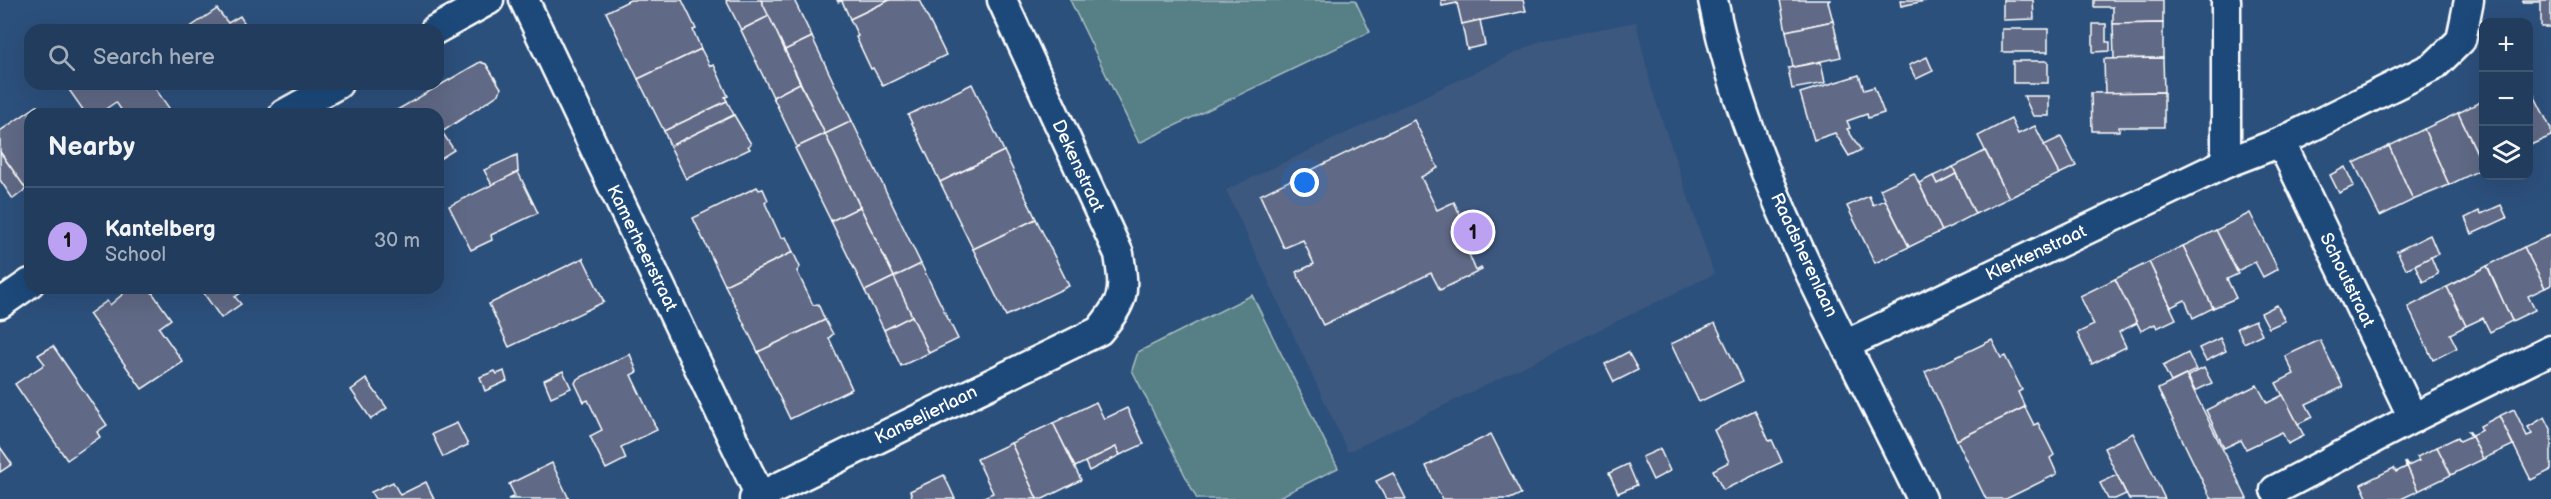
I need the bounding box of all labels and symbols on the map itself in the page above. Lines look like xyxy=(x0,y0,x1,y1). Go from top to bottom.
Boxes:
street label: Dekenstraat xyxy=(1047,117,1109,216)
your location xyxy=(1290,168,1319,197)
street label: Kamerheerstraat xyxy=(602,181,682,315)
street label: Raadsherenlaan xyxy=(1766,190,1842,320)
pin: 1 xyxy=(1454,210,1492,254)
street label: Klerkenstraat xyxy=(1982,220,2090,285)
street label: Schoutstraat xyxy=(2315,229,2379,331)
street label: Kanselierlaan xyxy=(871,381,981,449)

